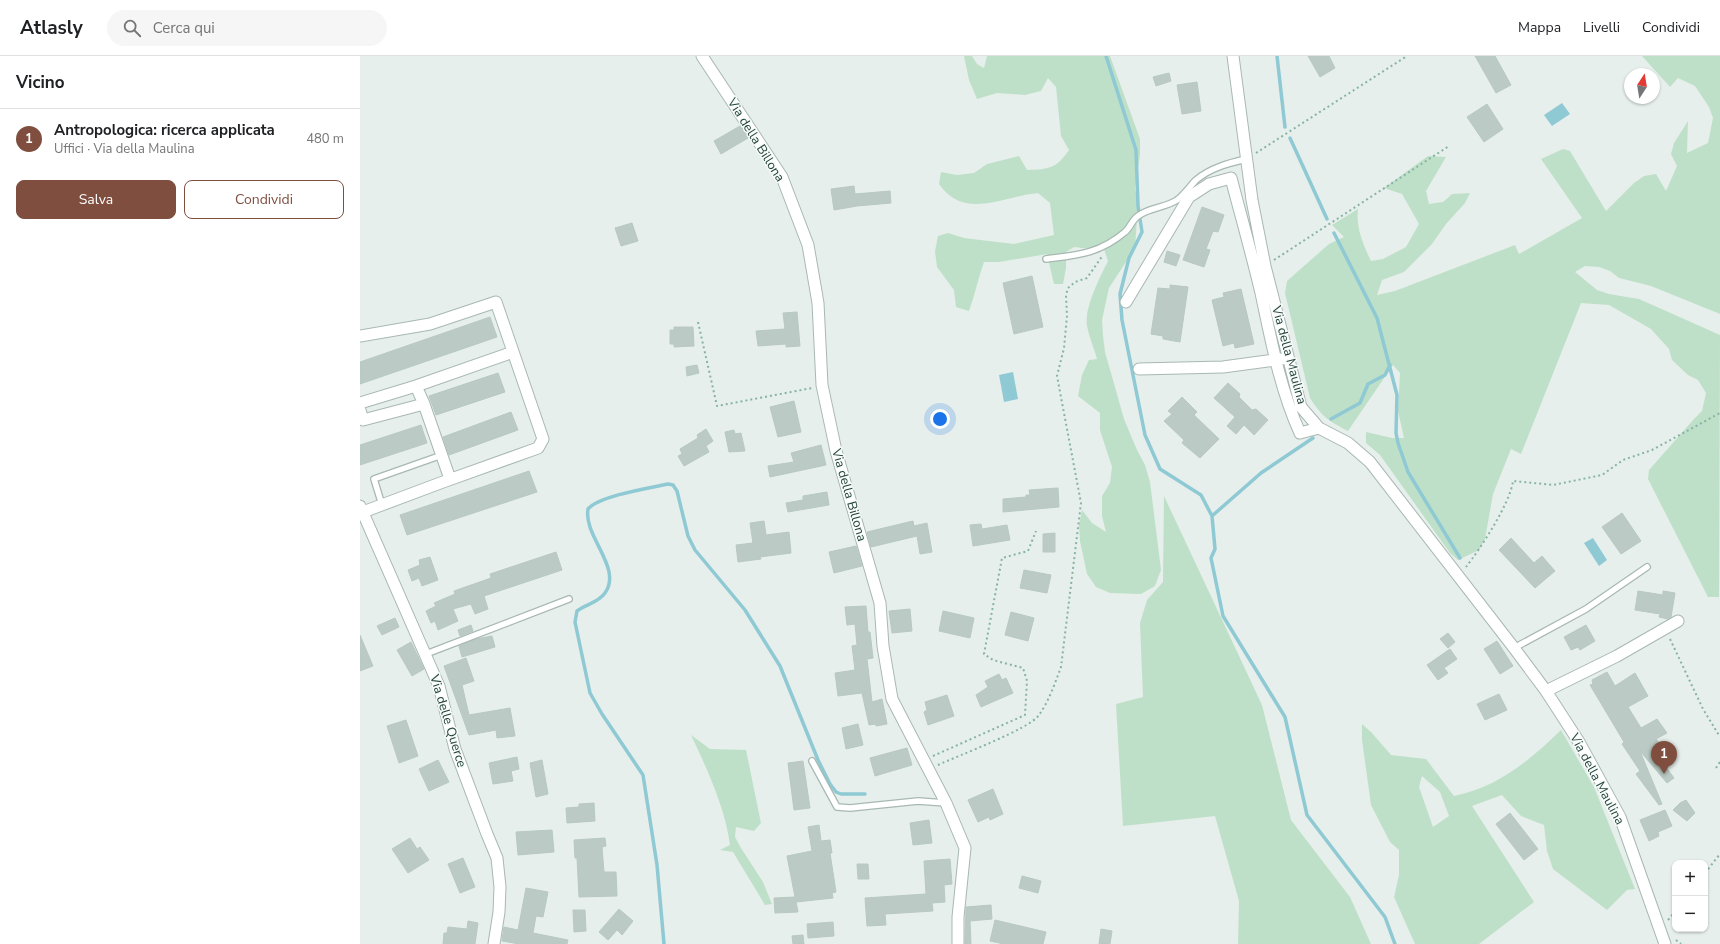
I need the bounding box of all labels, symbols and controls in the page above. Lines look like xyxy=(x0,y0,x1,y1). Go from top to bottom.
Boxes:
search box xyxy=(107,10,387,46)
text: Atlasly xyxy=(20,15,83,41)
icon: search xyxy=(121,17,143,39)
text: Cerca qui xyxy=(153,18,215,38)
text: Mappa xyxy=(1518,18,1561,37)
text: Livelli xyxy=(1583,18,1620,37)
text: Condividi xyxy=(1642,18,1700,37)
north arrow xyxy=(1624,68,1660,104)
text: Vicino xyxy=(16,71,65,94)
street label: Via della Billona xyxy=(723,94,789,185)
text: Antropologica: ricerca applicata xyxy=(54,120,275,140)
text: 1 xyxy=(25,130,33,148)
text: 480 m xyxy=(306,130,344,148)
text: Uffici · Via della Maulina xyxy=(54,140,195,158)
button: Salva xyxy=(16,180,176,219)
button: Condividi xyxy=(184,180,344,219)
street label: Via della Maulina xyxy=(1267,303,1311,406)
your location xyxy=(930,409,950,429)
street label: Via della Billona xyxy=(827,446,871,543)
street label: Via delle Querce xyxy=(425,671,471,770)
street label: Via della Maulina xyxy=(1565,729,1629,828)
pin: 1 xyxy=(1651,741,1677,774)
map controls xyxy=(1672,860,1708,932)
button: + xyxy=(1672,860,1708,896)
button: − xyxy=(1672,896,1708,932)

